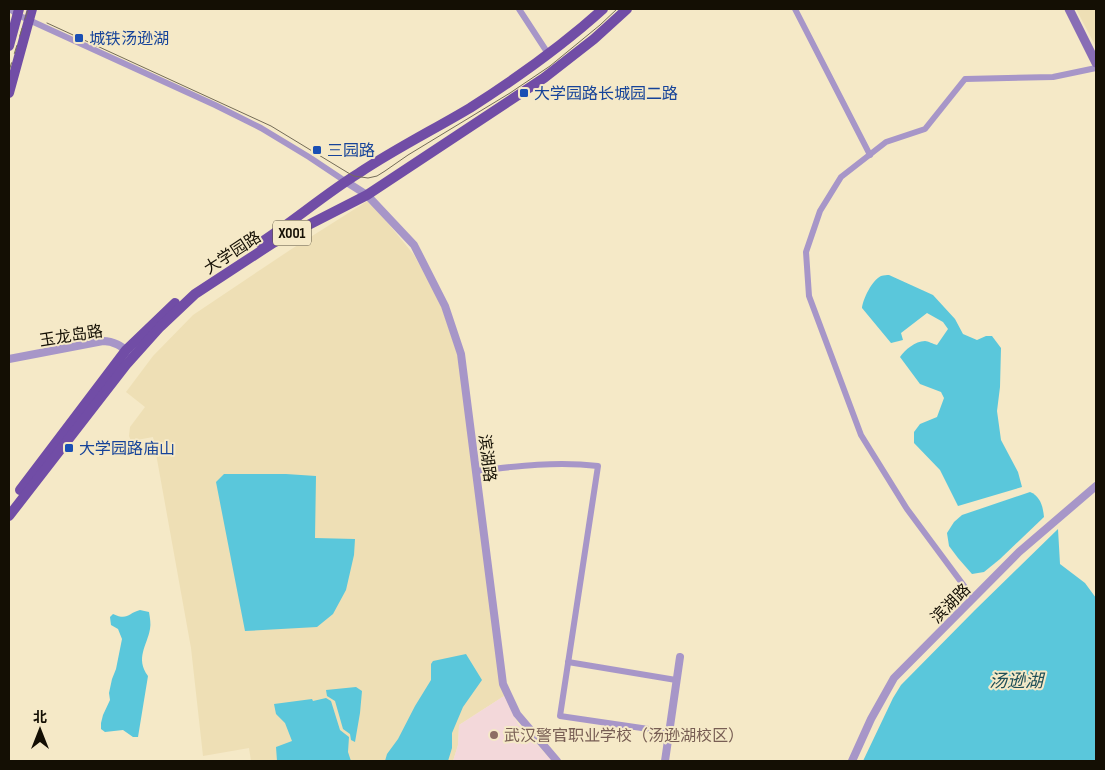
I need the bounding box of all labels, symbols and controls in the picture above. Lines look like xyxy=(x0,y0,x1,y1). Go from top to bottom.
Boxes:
place label: 城铁汤逊湖 xyxy=(89,30,169,49)
marker: 城铁汤逊湖 xyxy=(73,32,85,44)
place label: 大学园路长城园二路 xyxy=(534,85,678,104)
marker: 大学园路长城园二路 xyxy=(518,87,530,99)
place label: 三园路 xyxy=(327,142,375,161)
marker: 三园路 xyxy=(311,144,323,156)
road number: X001 xyxy=(273,220,311,246)
street label: 大学园路 xyxy=(201,228,265,279)
street label: 玉龙岛路 xyxy=(38,322,104,351)
street label: 滨湖路 xyxy=(474,433,499,483)
place label: 大学园路庙山 xyxy=(79,440,175,459)
marker: 大学园路庙山 xyxy=(63,442,75,454)
street label: 滨湖路 xyxy=(927,580,975,628)
water label: 汤逊湖 xyxy=(989,671,1046,692)
north arrow xyxy=(15,705,65,755)
text: 北 xyxy=(33,709,47,726)
place label: 武汉警官职业学校（汤逊湖校区） xyxy=(504,727,744,746)
marker: 武汉警官职业学校（汤逊湖校区） xyxy=(488,729,500,741)

